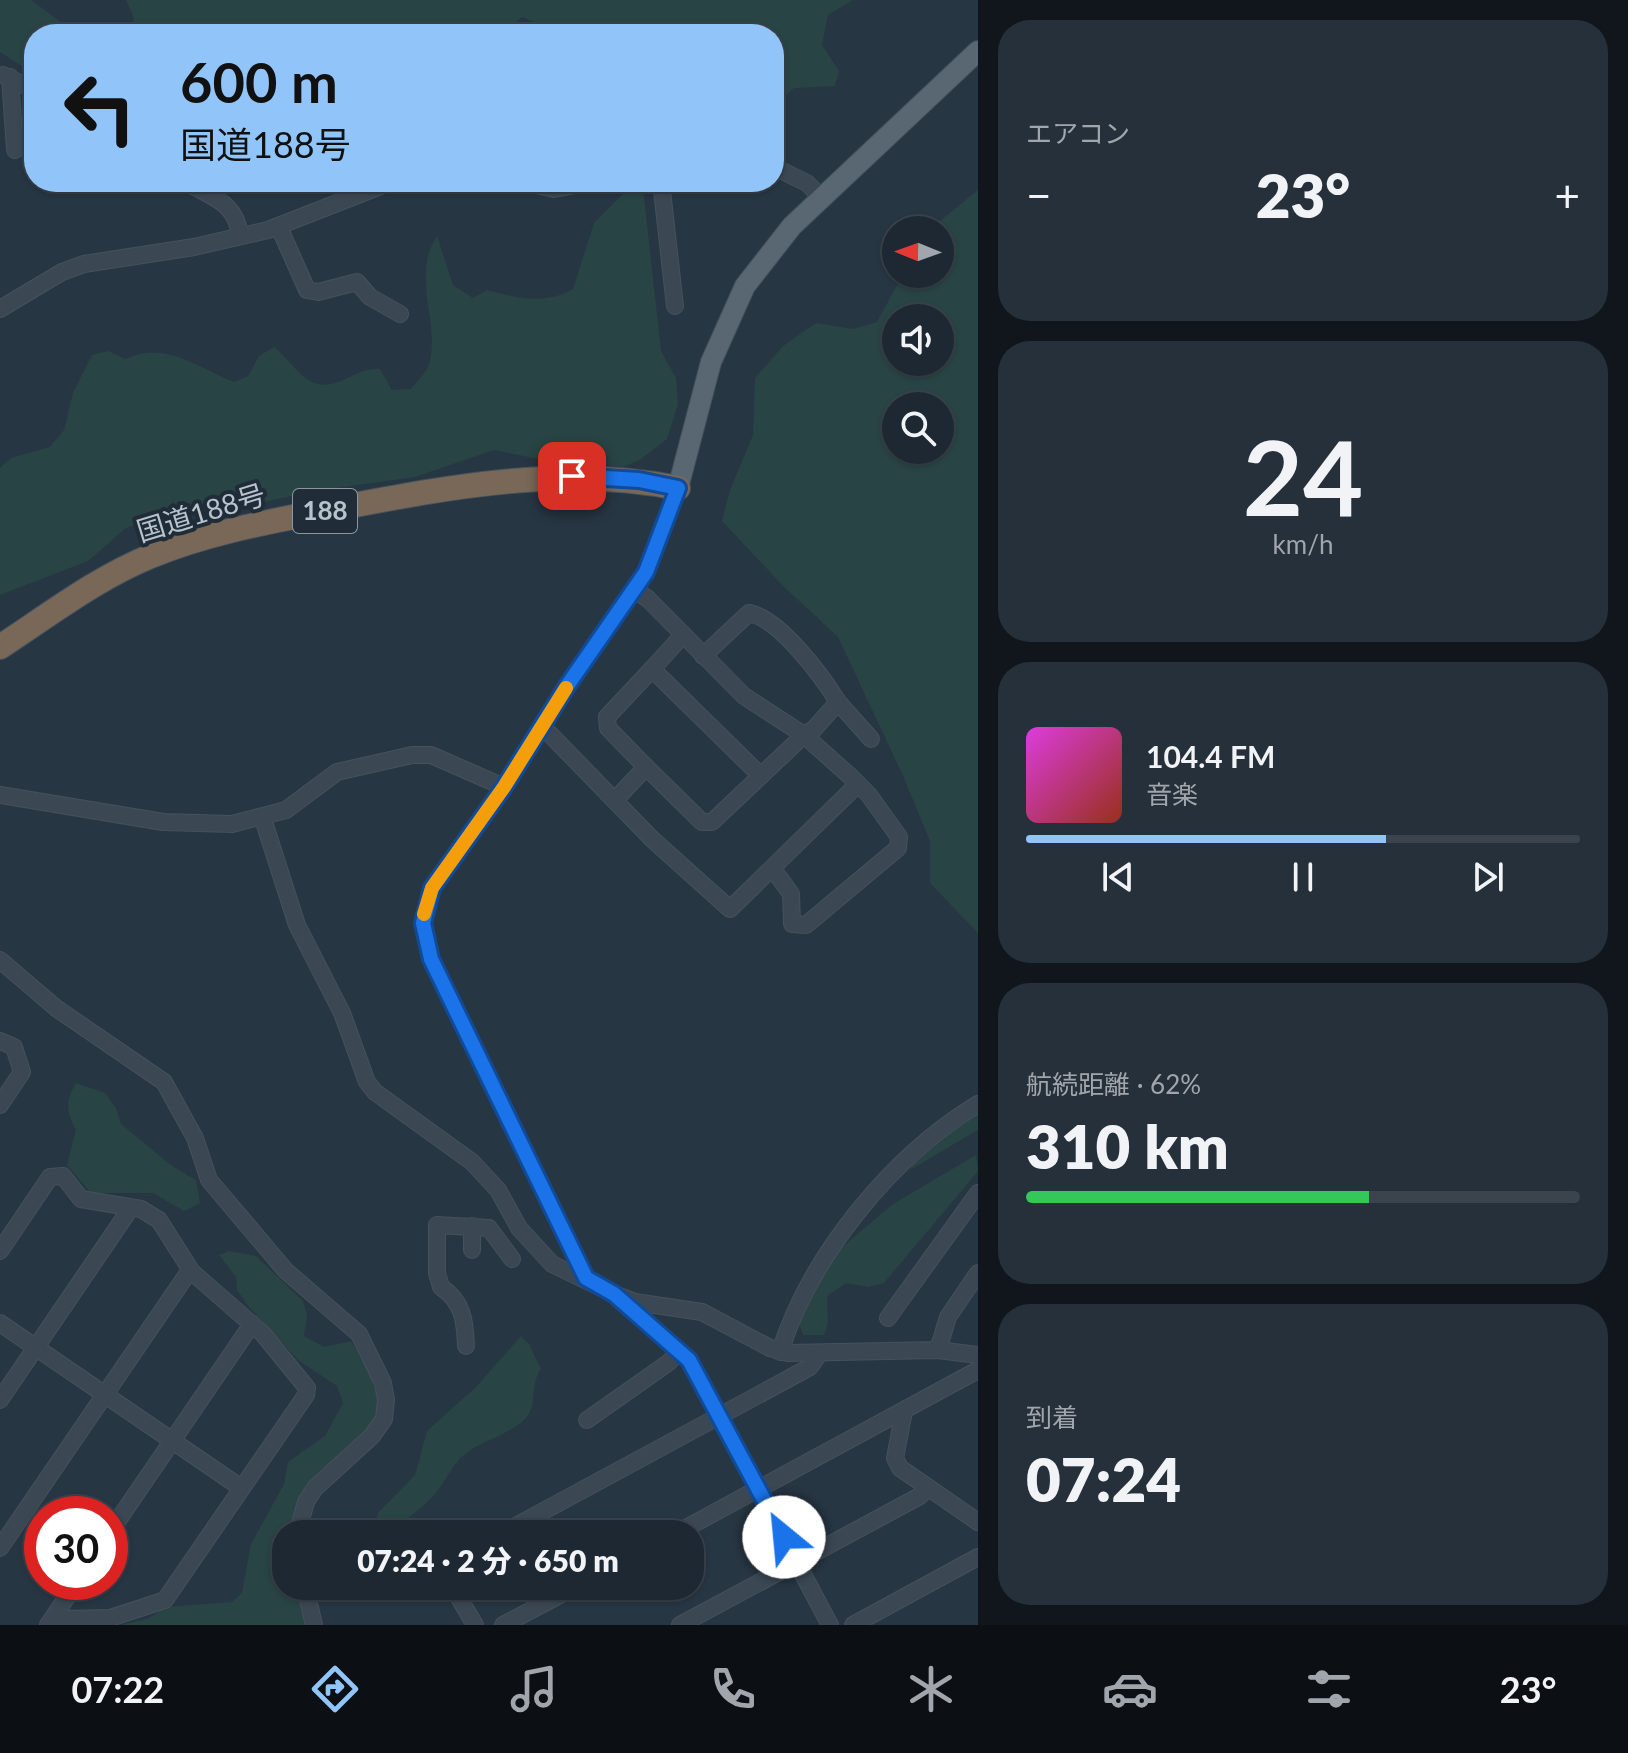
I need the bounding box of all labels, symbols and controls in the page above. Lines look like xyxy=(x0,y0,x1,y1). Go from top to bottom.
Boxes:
text: 600 m xyxy=(180,48,338,115)
icon: left xyxy=(48,56,152,160)
text: エアコン xyxy=(1026,117,1130,149)
text: 国道188号 xyxy=(180,122,351,166)
text: 23° xyxy=(1256,159,1350,231)
text: − xyxy=(1026,169,1052,221)
text: + xyxy=(1554,169,1580,221)
north arrow xyxy=(882,216,954,288)
map controls xyxy=(882,216,954,464)
button: sound xyxy=(882,304,954,376)
button: search xyxy=(882,392,954,464)
text: 24 xyxy=(1243,413,1363,538)
pin xyxy=(538,442,606,510)
icon: arrive xyxy=(550,454,594,498)
street label: 国道188号 xyxy=(132,476,269,548)
road number: 188 xyxy=(293,489,357,533)
text: km/h xyxy=(1273,528,1333,560)
text: 104.4 FM xyxy=(1146,738,1275,774)
text: 音楽 xyxy=(1146,778,1198,810)
icon: previous xyxy=(1096,855,1140,899)
icon: pause xyxy=(1281,855,1325,899)
icon: next xyxy=(1466,855,1510,899)
text: 航続距離 · 62% xyxy=(1026,1068,1201,1100)
text: 310 km xyxy=(1026,1110,1229,1182)
text: 到着 xyxy=(1026,1401,1078,1433)
text: 07:24 xyxy=(1026,1443,1181,1515)
position arrow xyxy=(742,1495,826,1579)
speed limit sign: 30 xyxy=(24,1496,128,1600)
text: 07:24 · 2 分 · 650 m xyxy=(357,1542,619,1578)
icon: directions xyxy=(307,1661,363,1717)
icon: music xyxy=(506,1661,562,1717)
icon: phone xyxy=(705,1661,761,1717)
icon: climate xyxy=(903,1661,959,1717)
icon: car xyxy=(1102,1661,1158,1717)
icon: filters xyxy=(1301,1661,1357,1717)
text: 07:22 xyxy=(71,1667,164,1711)
text: 23° xyxy=(1500,1667,1556,1711)

